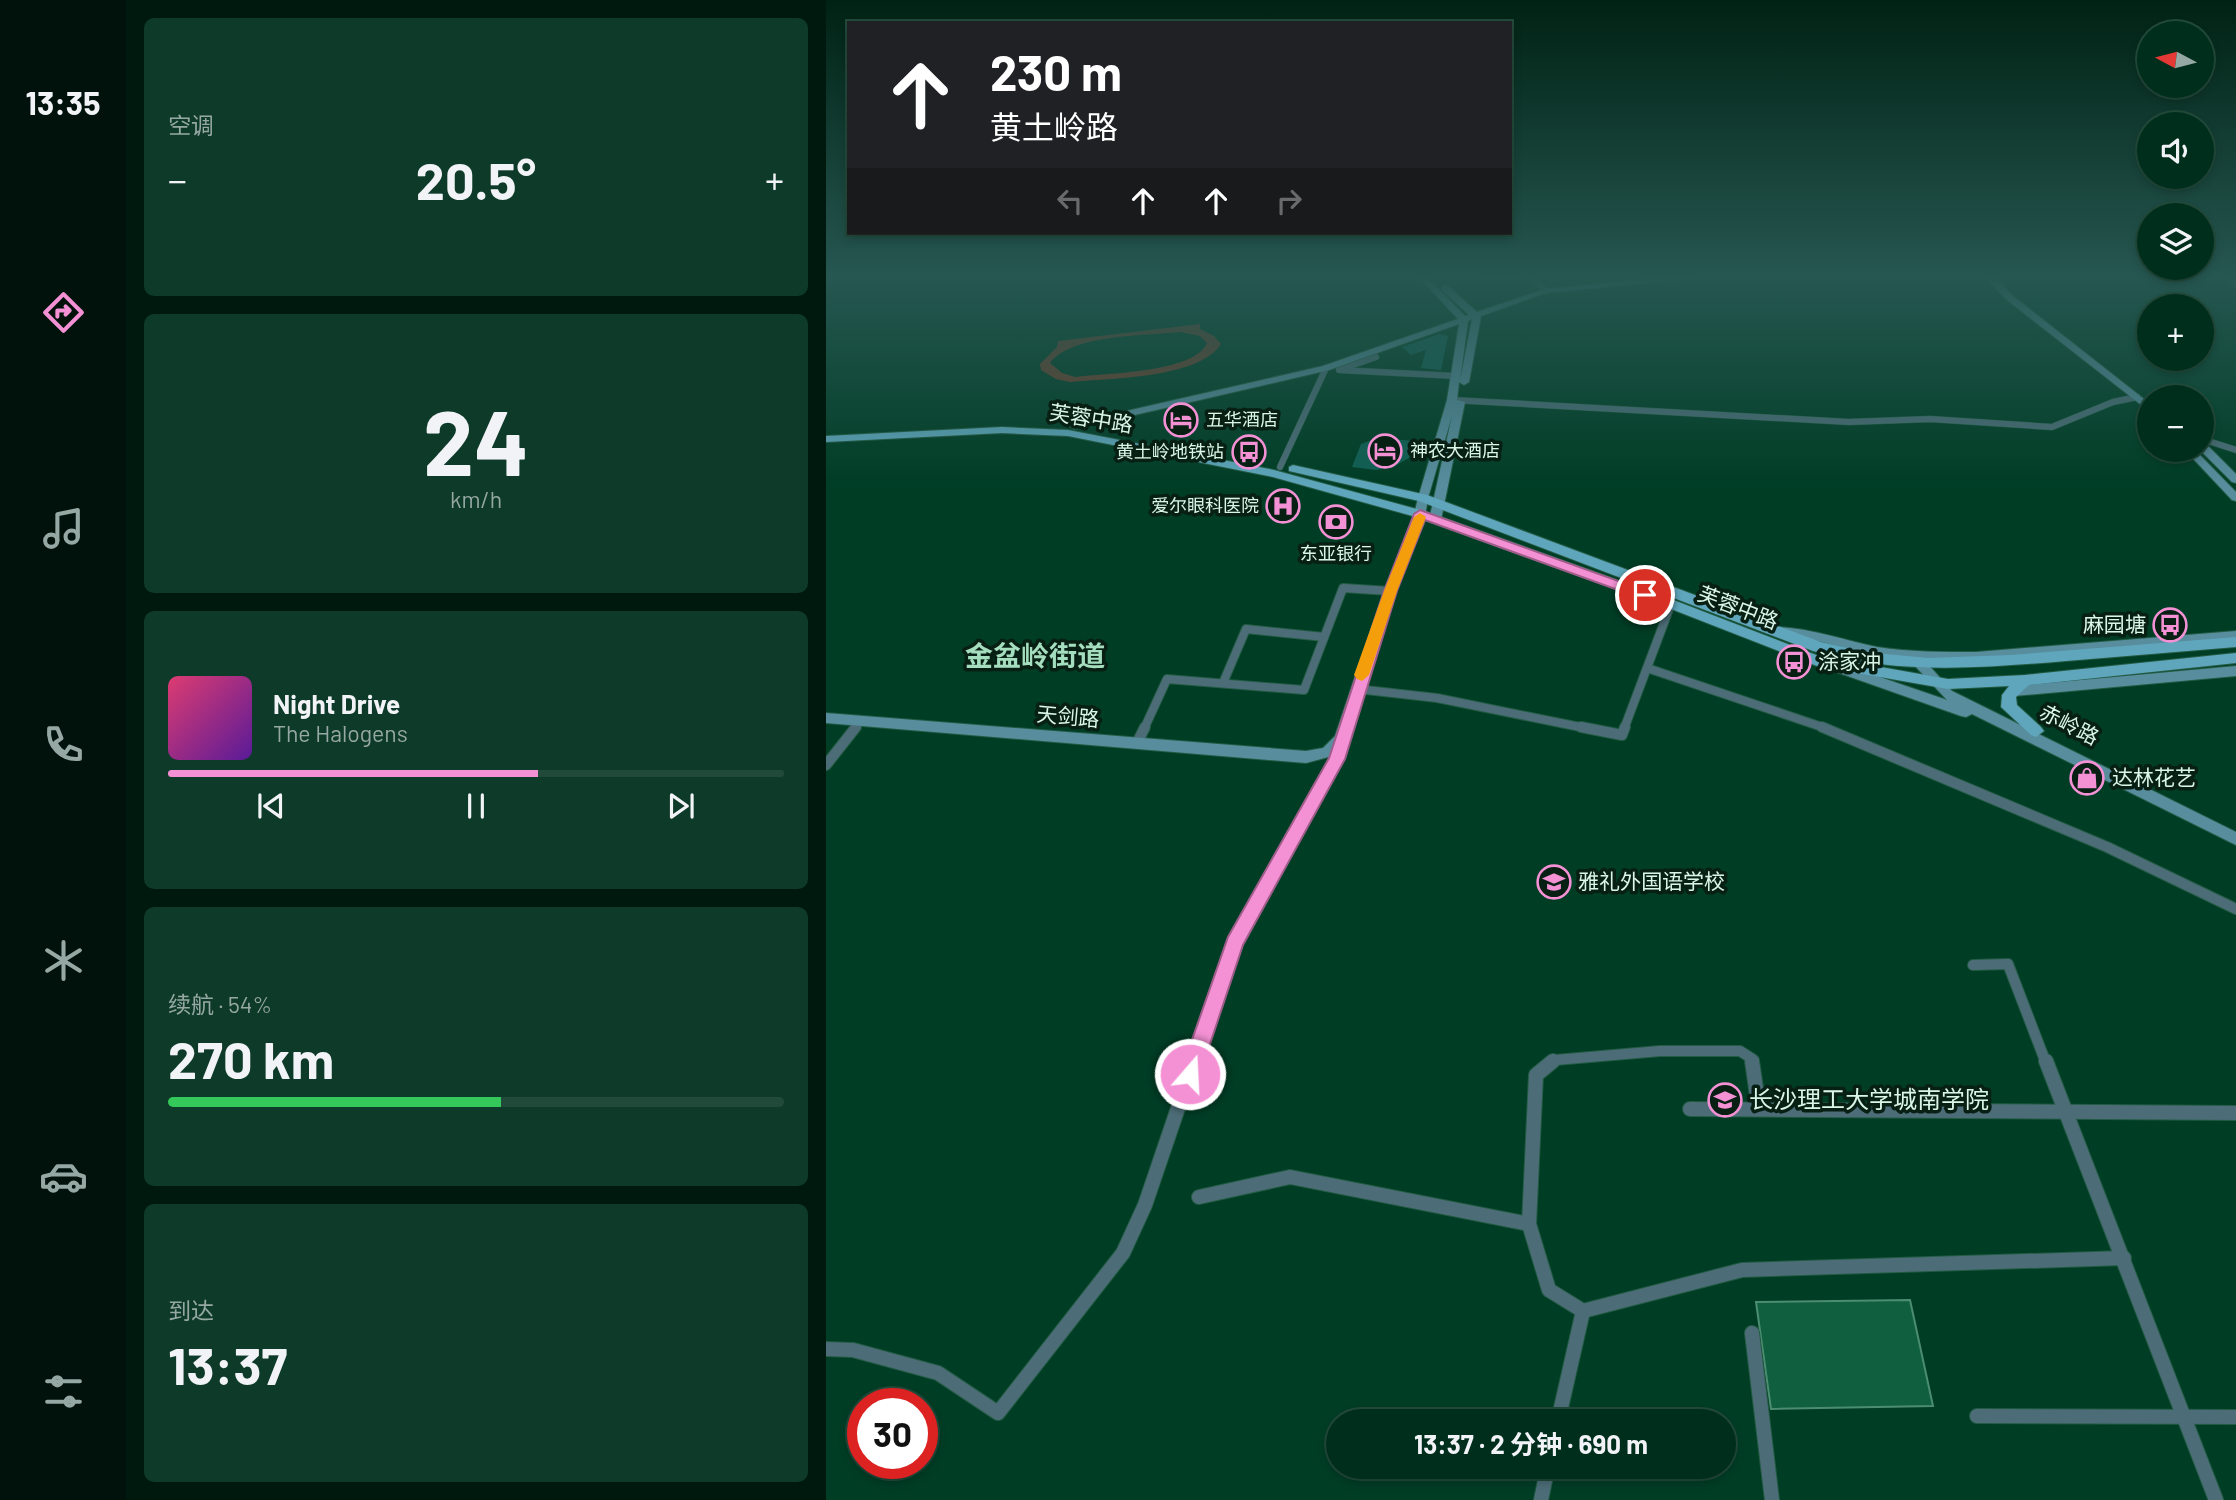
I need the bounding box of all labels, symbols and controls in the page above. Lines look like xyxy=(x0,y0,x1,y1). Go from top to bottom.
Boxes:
north arrow xyxy=(2137,21,2214,98)
map controls xyxy=(2137,21,2214,462)
text: 230 m xyxy=(990,42,1122,101)
icon: ahead xyxy=(875,49,966,140)
text: 13:35 xyxy=(26,83,100,121)
text: 黄土岭路 xyxy=(990,107,1118,145)
text: 空调 xyxy=(168,111,214,139)
button: sound xyxy=(2137,112,2214,189)
text: 20.5° xyxy=(416,148,536,210)
text: − xyxy=(168,156,187,202)
text: + xyxy=(765,156,784,202)
icon: left xyxy=(1051,182,1089,220)
icon: ahead xyxy=(1124,182,1162,220)
icon: ahead xyxy=(1197,182,1235,220)
icon: right xyxy=(1270,182,1308,220)
button: layers xyxy=(2137,203,2214,280)
icon: directions xyxy=(39,288,88,337)
button: + xyxy=(2137,294,2214,371)
text: 24 xyxy=(423,385,529,494)
button: − xyxy=(2137,385,2214,462)
street label: 芙蓉中路 xyxy=(1048,399,1135,436)
hotel icon: 五华酒店 xyxy=(1162,401,1200,439)
place label: 五华酒店 xyxy=(1206,408,1278,430)
hotel icon: 神农大酒店 xyxy=(1366,432,1404,470)
bus stop icon: 黄土岭地铁站 xyxy=(1230,433,1268,471)
place label: 神农大酒店 xyxy=(1410,439,1500,461)
place label: 黄土岭地铁站 xyxy=(1116,440,1224,462)
text: km/h xyxy=(450,485,502,513)
hospital icon: 爱尔眼科医院 xyxy=(1264,487,1302,525)
place label: 爱尔眼科医院 xyxy=(1151,494,1259,516)
bank icon: 东亚银行 xyxy=(1317,503,1355,541)
icon: music xyxy=(39,504,88,553)
place label: 东亚银行 xyxy=(1300,542,1372,564)
pin xyxy=(1615,565,1675,625)
icon: arrive xyxy=(1626,576,1664,614)
street label: 芙蓉中路 xyxy=(1695,580,1782,633)
bus stop icon: 麻园塘 xyxy=(2151,606,2189,644)
place label: 麻园塘 xyxy=(2083,611,2146,636)
district label: 金盆岭街道 xyxy=(965,638,1105,672)
bus stop icon: 涂家冲 xyxy=(1775,643,1813,681)
place label: 涂家冲 xyxy=(1818,648,1881,673)
text: Night Drive xyxy=(273,688,400,719)
street label: 赤岭路 xyxy=(2036,698,2103,749)
street label: 天剑路 xyxy=(1036,700,1101,731)
text: The Halogens xyxy=(273,719,408,747)
icon: phone xyxy=(39,720,88,769)
shop icon: 达林花艺 xyxy=(2068,759,2106,797)
place label: 达林花艺 xyxy=(2112,764,2196,789)
icon: previous xyxy=(252,787,290,825)
icon: pause xyxy=(457,787,495,825)
icon: next xyxy=(662,787,700,825)
school or university icon: 雅礼外国语学校 xyxy=(1535,863,1573,901)
place label: 雅礼外国语学校 xyxy=(1578,868,1725,893)
icon: climate xyxy=(39,936,88,985)
text: 续航 · 54% xyxy=(168,990,272,1018)
text: 270 km xyxy=(168,1027,334,1089)
position arrow xyxy=(1153,1037,1227,1111)
school or university icon: 长沙理工大学城南学院 xyxy=(1706,1081,1744,1119)
place label: 长沙理工大学城南学院 xyxy=(1749,1084,1989,1113)
icon: car xyxy=(39,1152,88,1201)
text: 到达 xyxy=(168,1296,214,1324)
text: 13:37 xyxy=(168,1333,287,1395)
icon: filters xyxy=(39,1367,88,1416)
speed limit sign: 30 xyxy=(847,1388,938,1479)
text: 13:37 · 2 分钟 · 690 m xyxy=(1414,1428,1648,1459)

